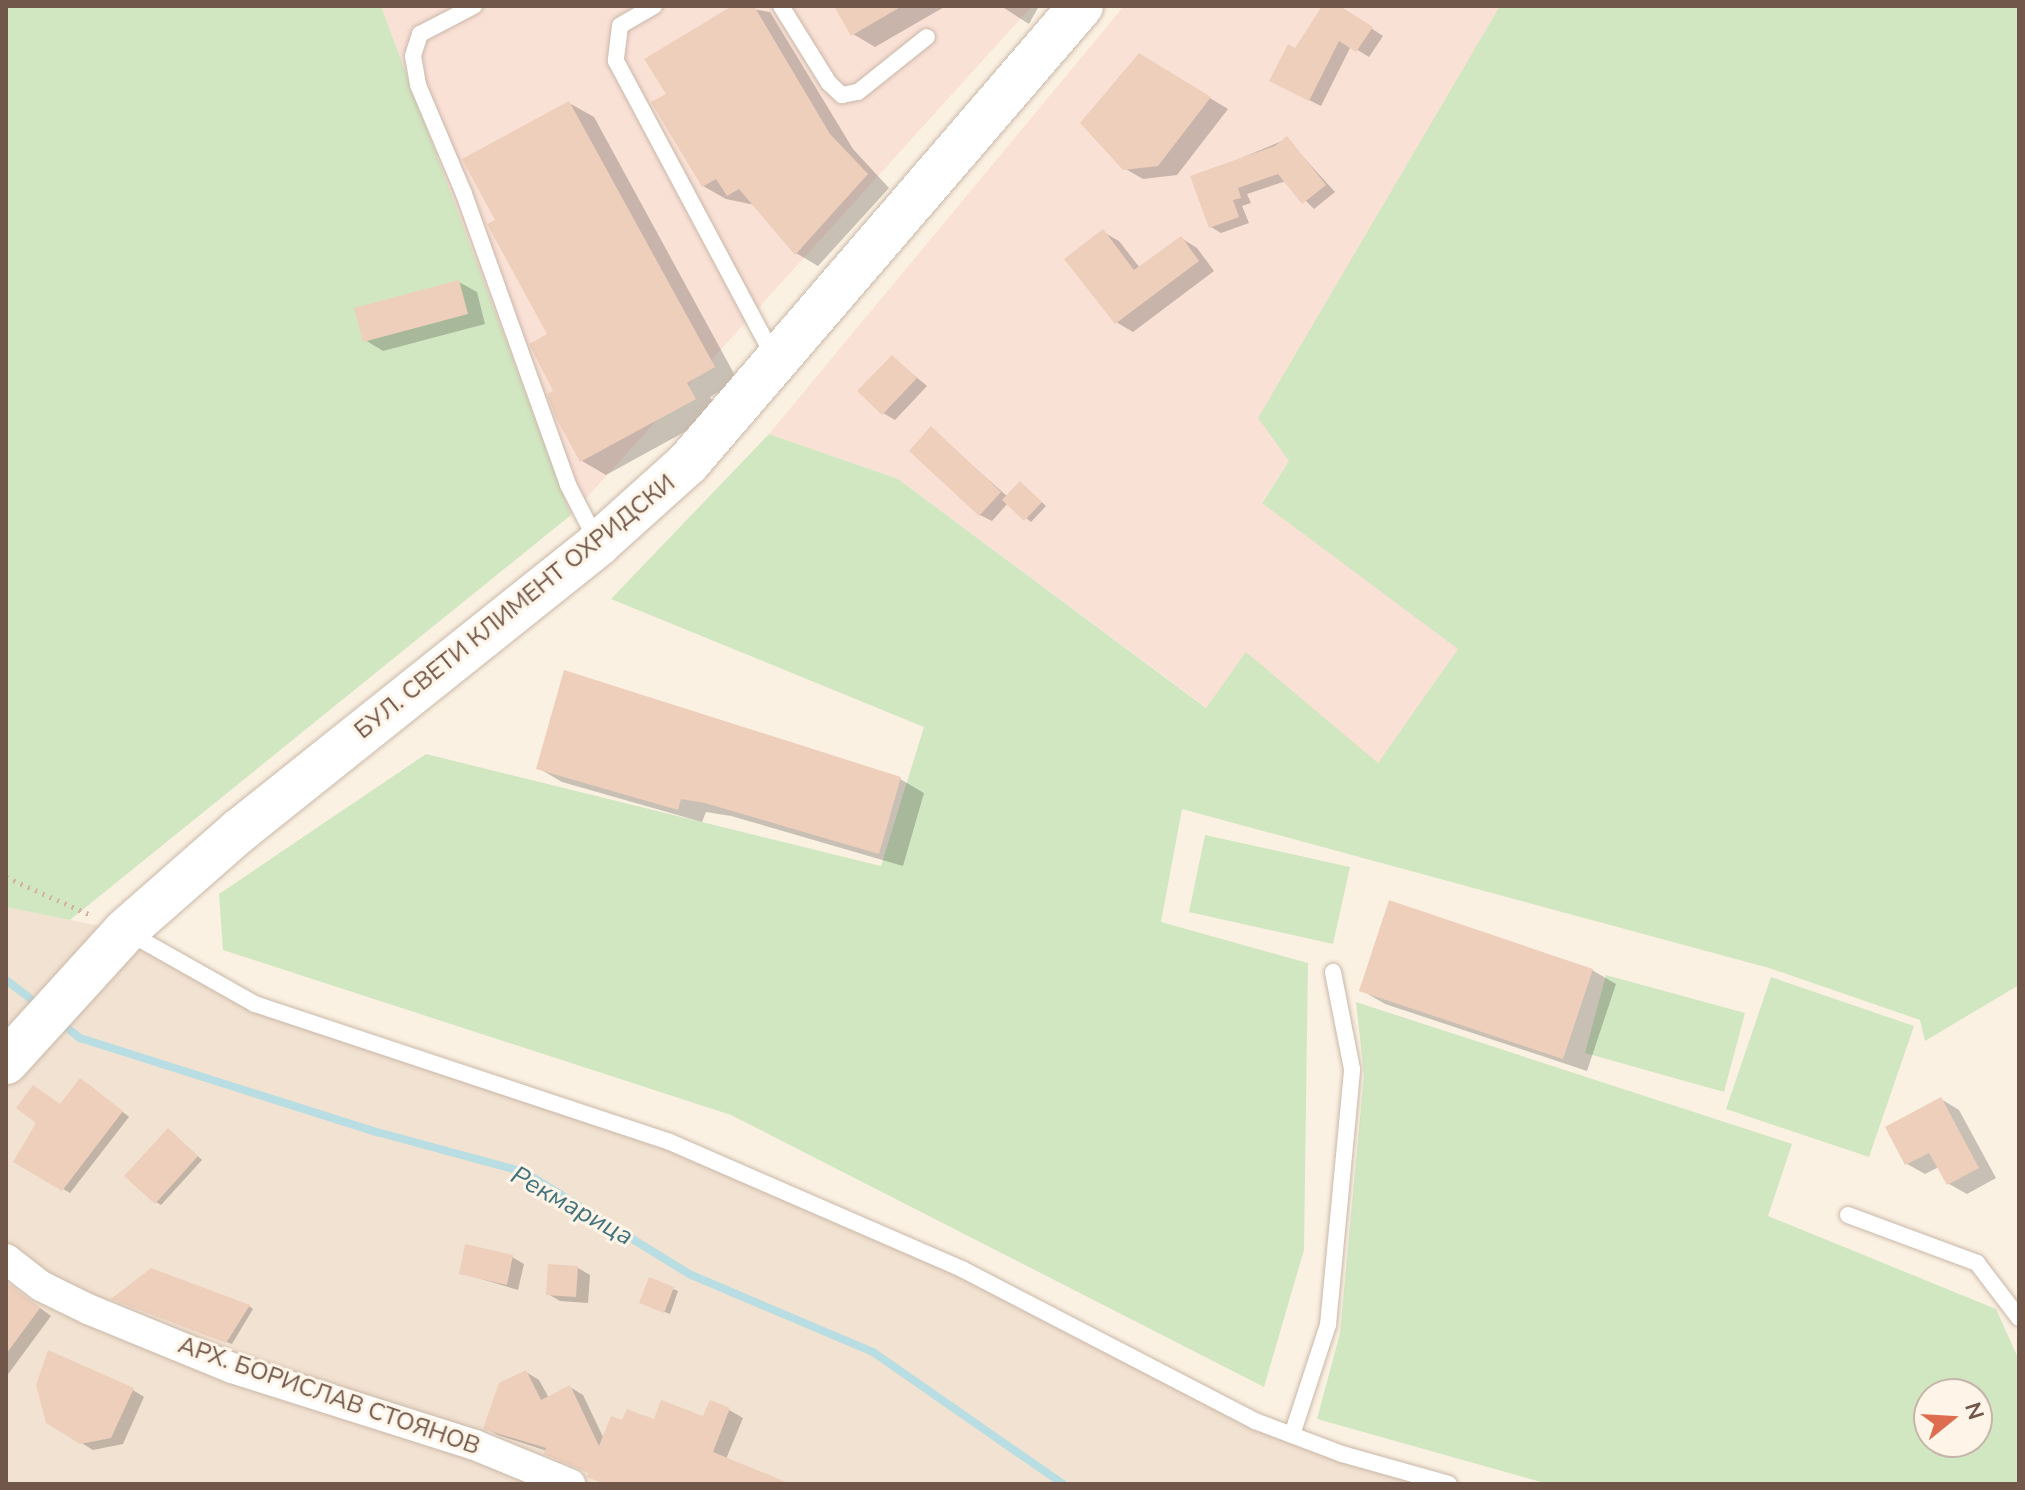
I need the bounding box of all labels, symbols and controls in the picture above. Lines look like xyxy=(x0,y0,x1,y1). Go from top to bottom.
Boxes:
street label: БУЛ. СВЕТИ КЛИМЕНТ ОХРИДСКИ xyxy=(349,469,681,745)
water label: Рекмарица xyxy=(505,1160,639,1252)
street label: АРХ. БОРИСЛАВ СТОЯНОВ xyxy=(174,1331,484,1461)
north arrow xyxy=(1913,1378,1993,1458)
text: N xyxy=(1957,1399,1991,1424)

